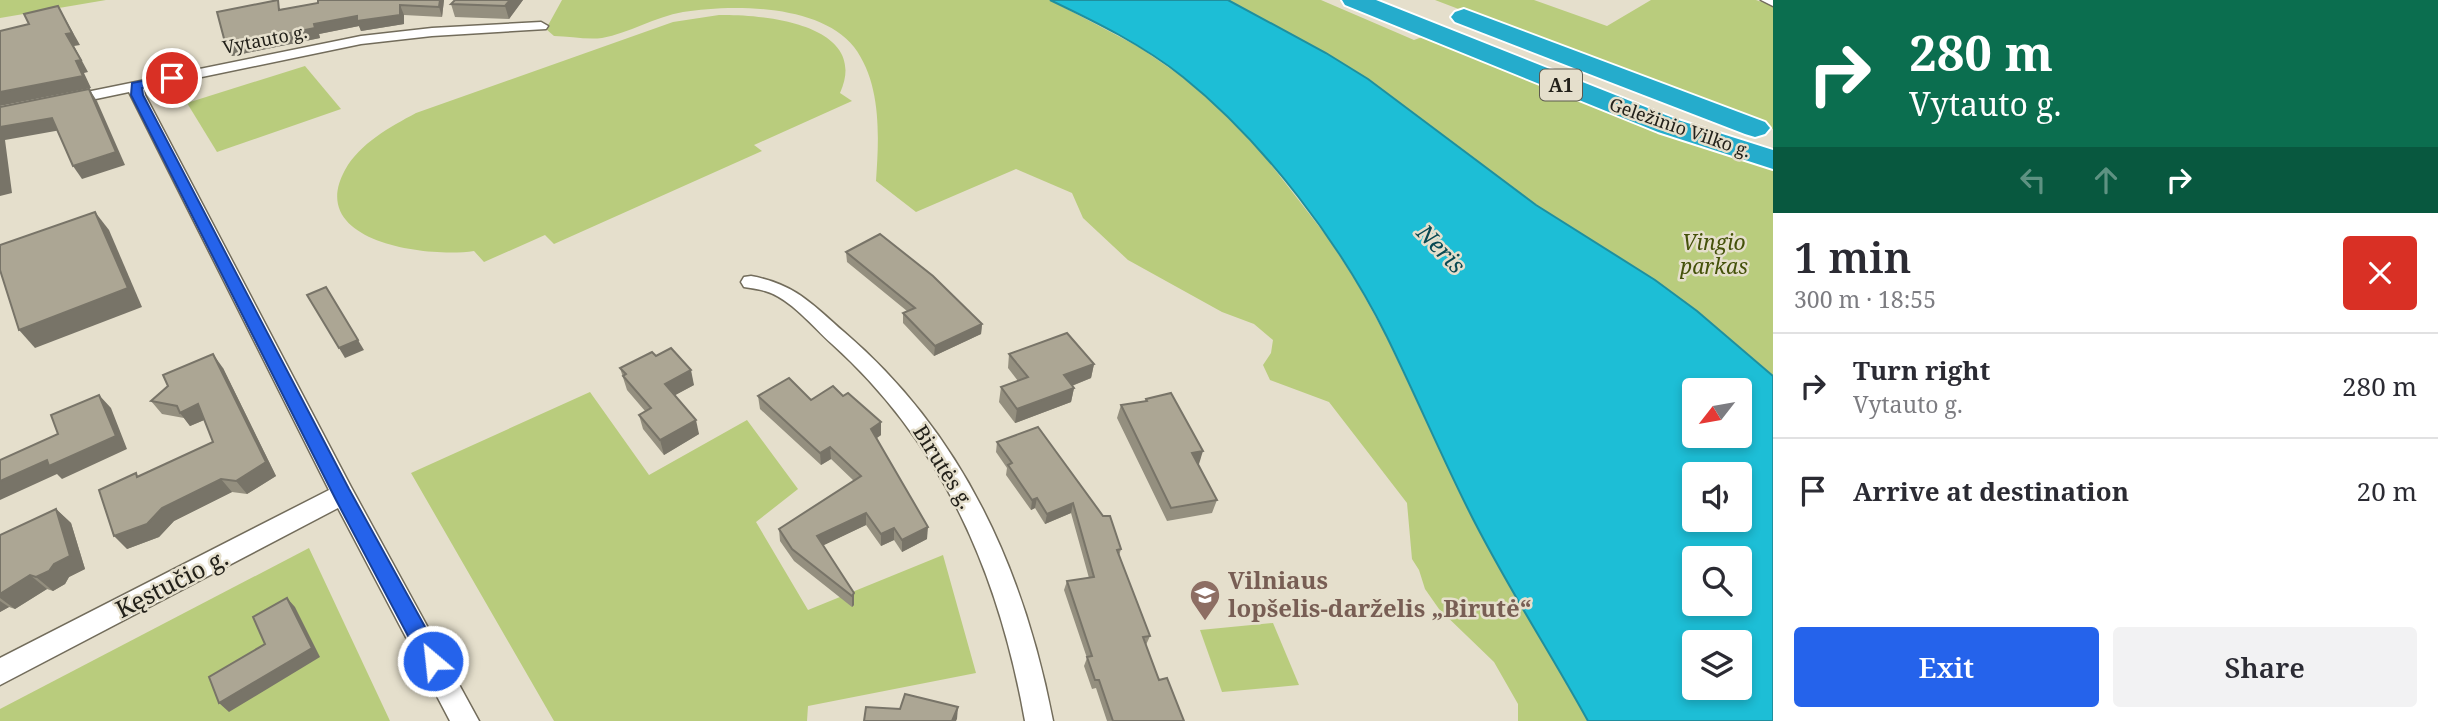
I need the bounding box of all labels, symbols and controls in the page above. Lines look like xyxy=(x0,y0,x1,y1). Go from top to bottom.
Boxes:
street label: Vytauto g. xyxy=(220,19,309,59)
text: 280 m xyxy=(1909,19,2053,85)
icon: right xyxy=(1794,28,1885,119)
pin xyxy=(142,48,202,108)
icon: arrive xyxy=(153,59,191,97)
road number: A1 xyxy=(1540,69,1582,100)
text: Vytauto g. xyxy=(1909,82,2062,125)
street label: Geležinio Vilko g. xyxy=(1606,92,1754,162)
icon: left xyxy=(2014,161,2052,199)
icon: ahead xyxy=(2087,161,2125,199)
icon: right xyxy=(2160,161,2198,199)
water label: Neris xyxy=(1410,216,1473,280)
park label: Vingio parkas xyxy=(1679,228,1748,280)
text: 1 min xyxy=(1794,228,1911,285)
button: close xyxy=(2343,236,2417,310)
text: 300 m · 18:55 xyxy=(1794,283,1936,315)
text: Turn right xyxy=(1853,352,1990,388)
icon: right xyxy=(1794,367,1832,405)
text: 280 m xyxy=(2342,368,2417,404)
north arrow xyxy=(1682,378,1752,448)
map controls xyxy=(1682,378,1752,700)
text: Vytauto g. xyxy=(1853,388,1963,420)
street label: Birutės g. xyxy=(907,419,981,514)
button: sound xyxy=(1682,462,1752,532)
icon: arrive xyxy=(1794,472,1832,510)
text: Arrive at destination xyxy=(1853,473,2129,509)
text: 20 m xyxy=(2357,473,2417,509)
street label: Kęstučio g. xyxy=(109,540,233,625)
button: search xyxy=(1682,546,1752,616)
place label: Vilniaus lopšelis-darželis „Birutė“ xyxy=(1228,563,1532,624)
school or university icon: Vilniaus lopšelis-darželis „Birutė“ xyxy=(1188,578,1222,622)
position arrow xyxy=(396,624,470,698)
button: Exit xyxy=(1794,627,2099,707)
button: Share xyxy=(2113,627,2417,707)
button: layers xyxy=(1682,630,1752,700)

